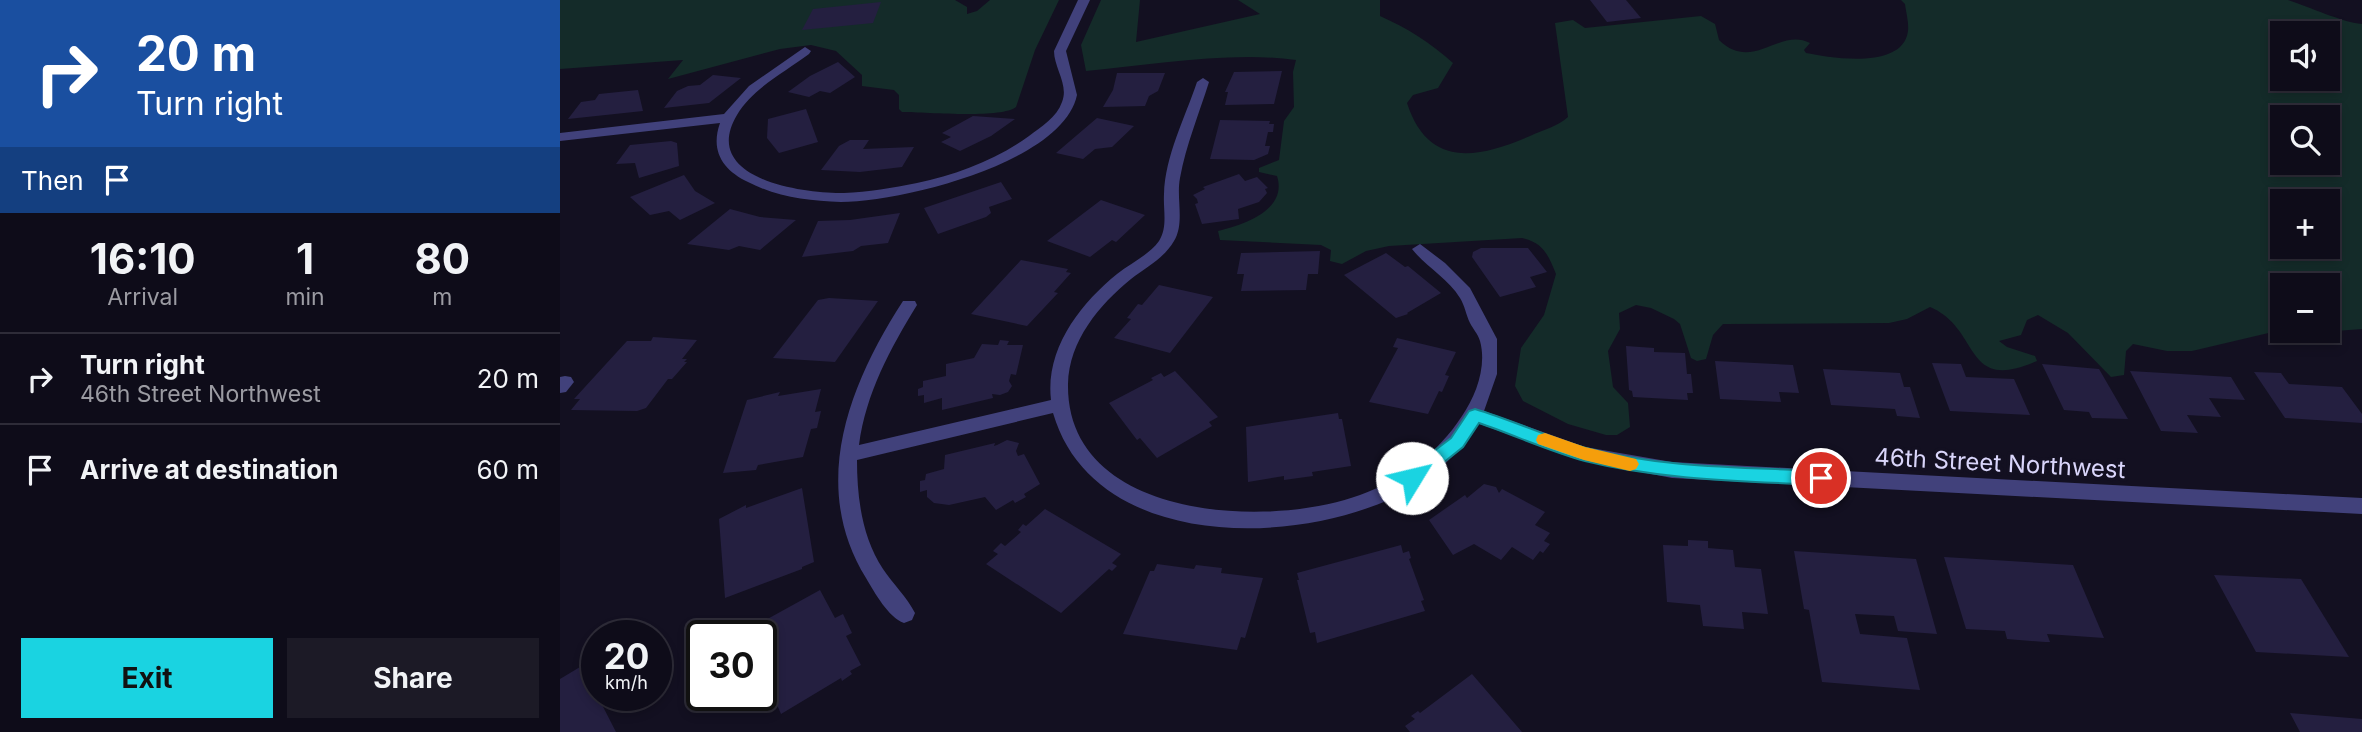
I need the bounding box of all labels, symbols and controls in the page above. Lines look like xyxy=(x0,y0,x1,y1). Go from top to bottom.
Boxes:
map controls xyxy=(2270,21,2340,343)
button: sound xyxy=(2270,21,2340,91)
text: 20 m xyxy=(136,24,256,83)
icon: right xyxy=(21,28,112,119)
text: Turn right xyxy=(136,84,283,123)
button: search xyxy=(2270,105,2340,175)
icon: arrive xyxy=(98,161,136,199)
text: Then xyxy=(21,165,84,196)
button: + xyxy=(2270,189,2340,259)
text: 16:10 xyxy=(90,233,196,284)
text: 1 xyxy=(296,233,314,284)
text: 80 xyxy=(415,233,470,284)
button: − xyxy=(2270,273,2340,343)
text: Arrival xyxy=(107,283,178,311)
text: min xyxy=(285,283,325,311)
text: m xyxy=(432,283,452,311)
text: Turn right xyxy=(80,349,205,380)
icon: right xyxy=(21,360,59,398)
text: 20 m xyxy=(477,363,539,394)
text: 46th Street Northwest xyxy=(80,380,321,408)
position arrow xyxy=(1375,441,1449,515)
street label: 46th Street Northwest xyxy=(1874,442,2126,484)
pin xyxy=(1791,448,1851,508)
icon: arrive xyxy=(21,451,59,489)
text: Arrive at destination xyxy=(80,454,339,485)
text: 60 m xyxy=(476,454,539,485)
icon: arrive xyxy=(1802,459,1840,497)
speed limit sign: 30 xyxy=(686,620,777,711)
text: 20 xyxy=(604,635,649,677)
button: Exit xyxy=(21,638,273,718)
button: Share xyxy=(287,638,539,718)
text: km/h xyxy=(605,672,648,693)

